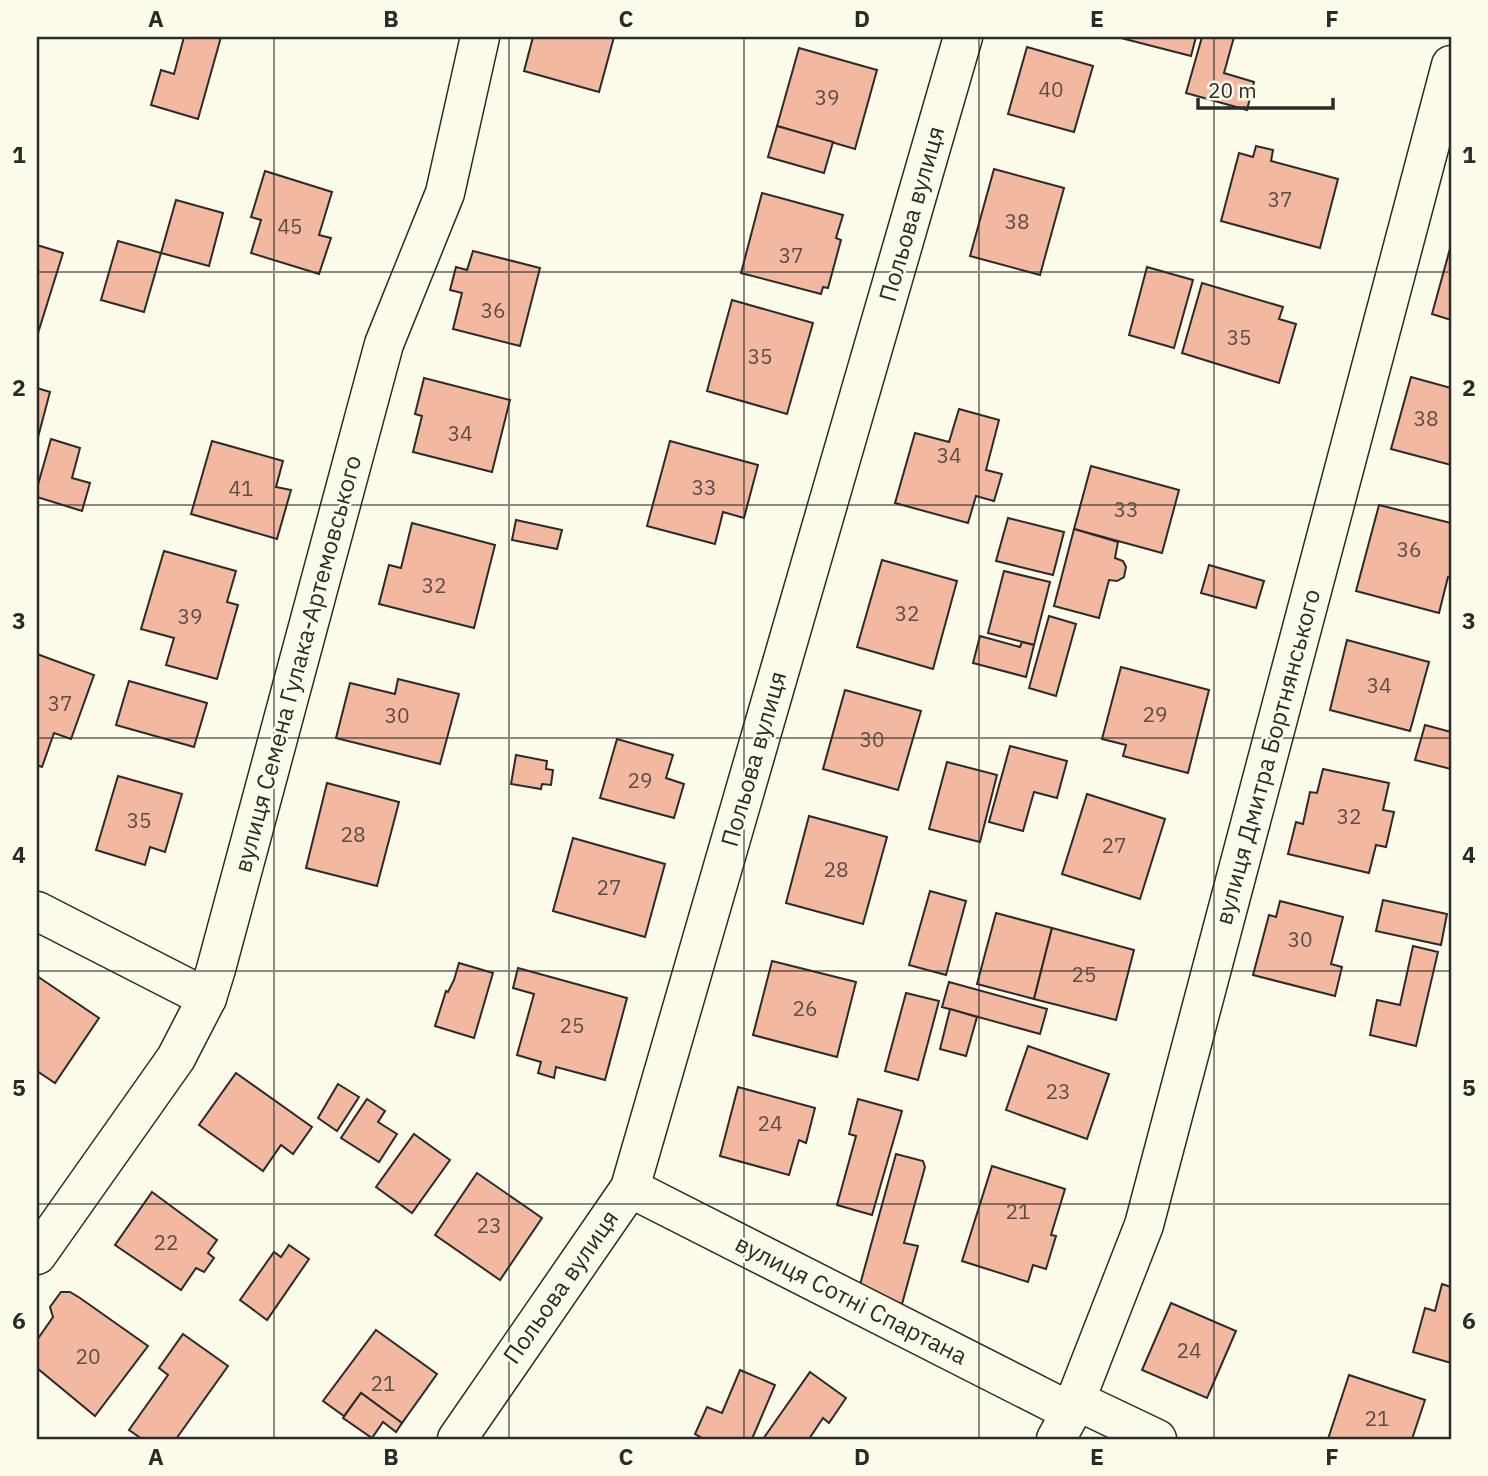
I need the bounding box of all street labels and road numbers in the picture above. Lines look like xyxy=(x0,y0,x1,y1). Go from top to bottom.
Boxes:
street label: Польова вулиця xyxy=(871,122,951,305)
street label: вулиця Семена Гулака-Артемовського xyxy=(226,452,368,876)
street label: вулиця Дмитра Бортнянського xyxy=(1207,585,1327,928)
street label: Польова вулиця xyxy=(713,667,793,850)
street label: Польова вулиця xyxy=(495,1203,625,1370)
street label: вулиця Сотні Спартана xyxy=(730,1227,973,1372)

